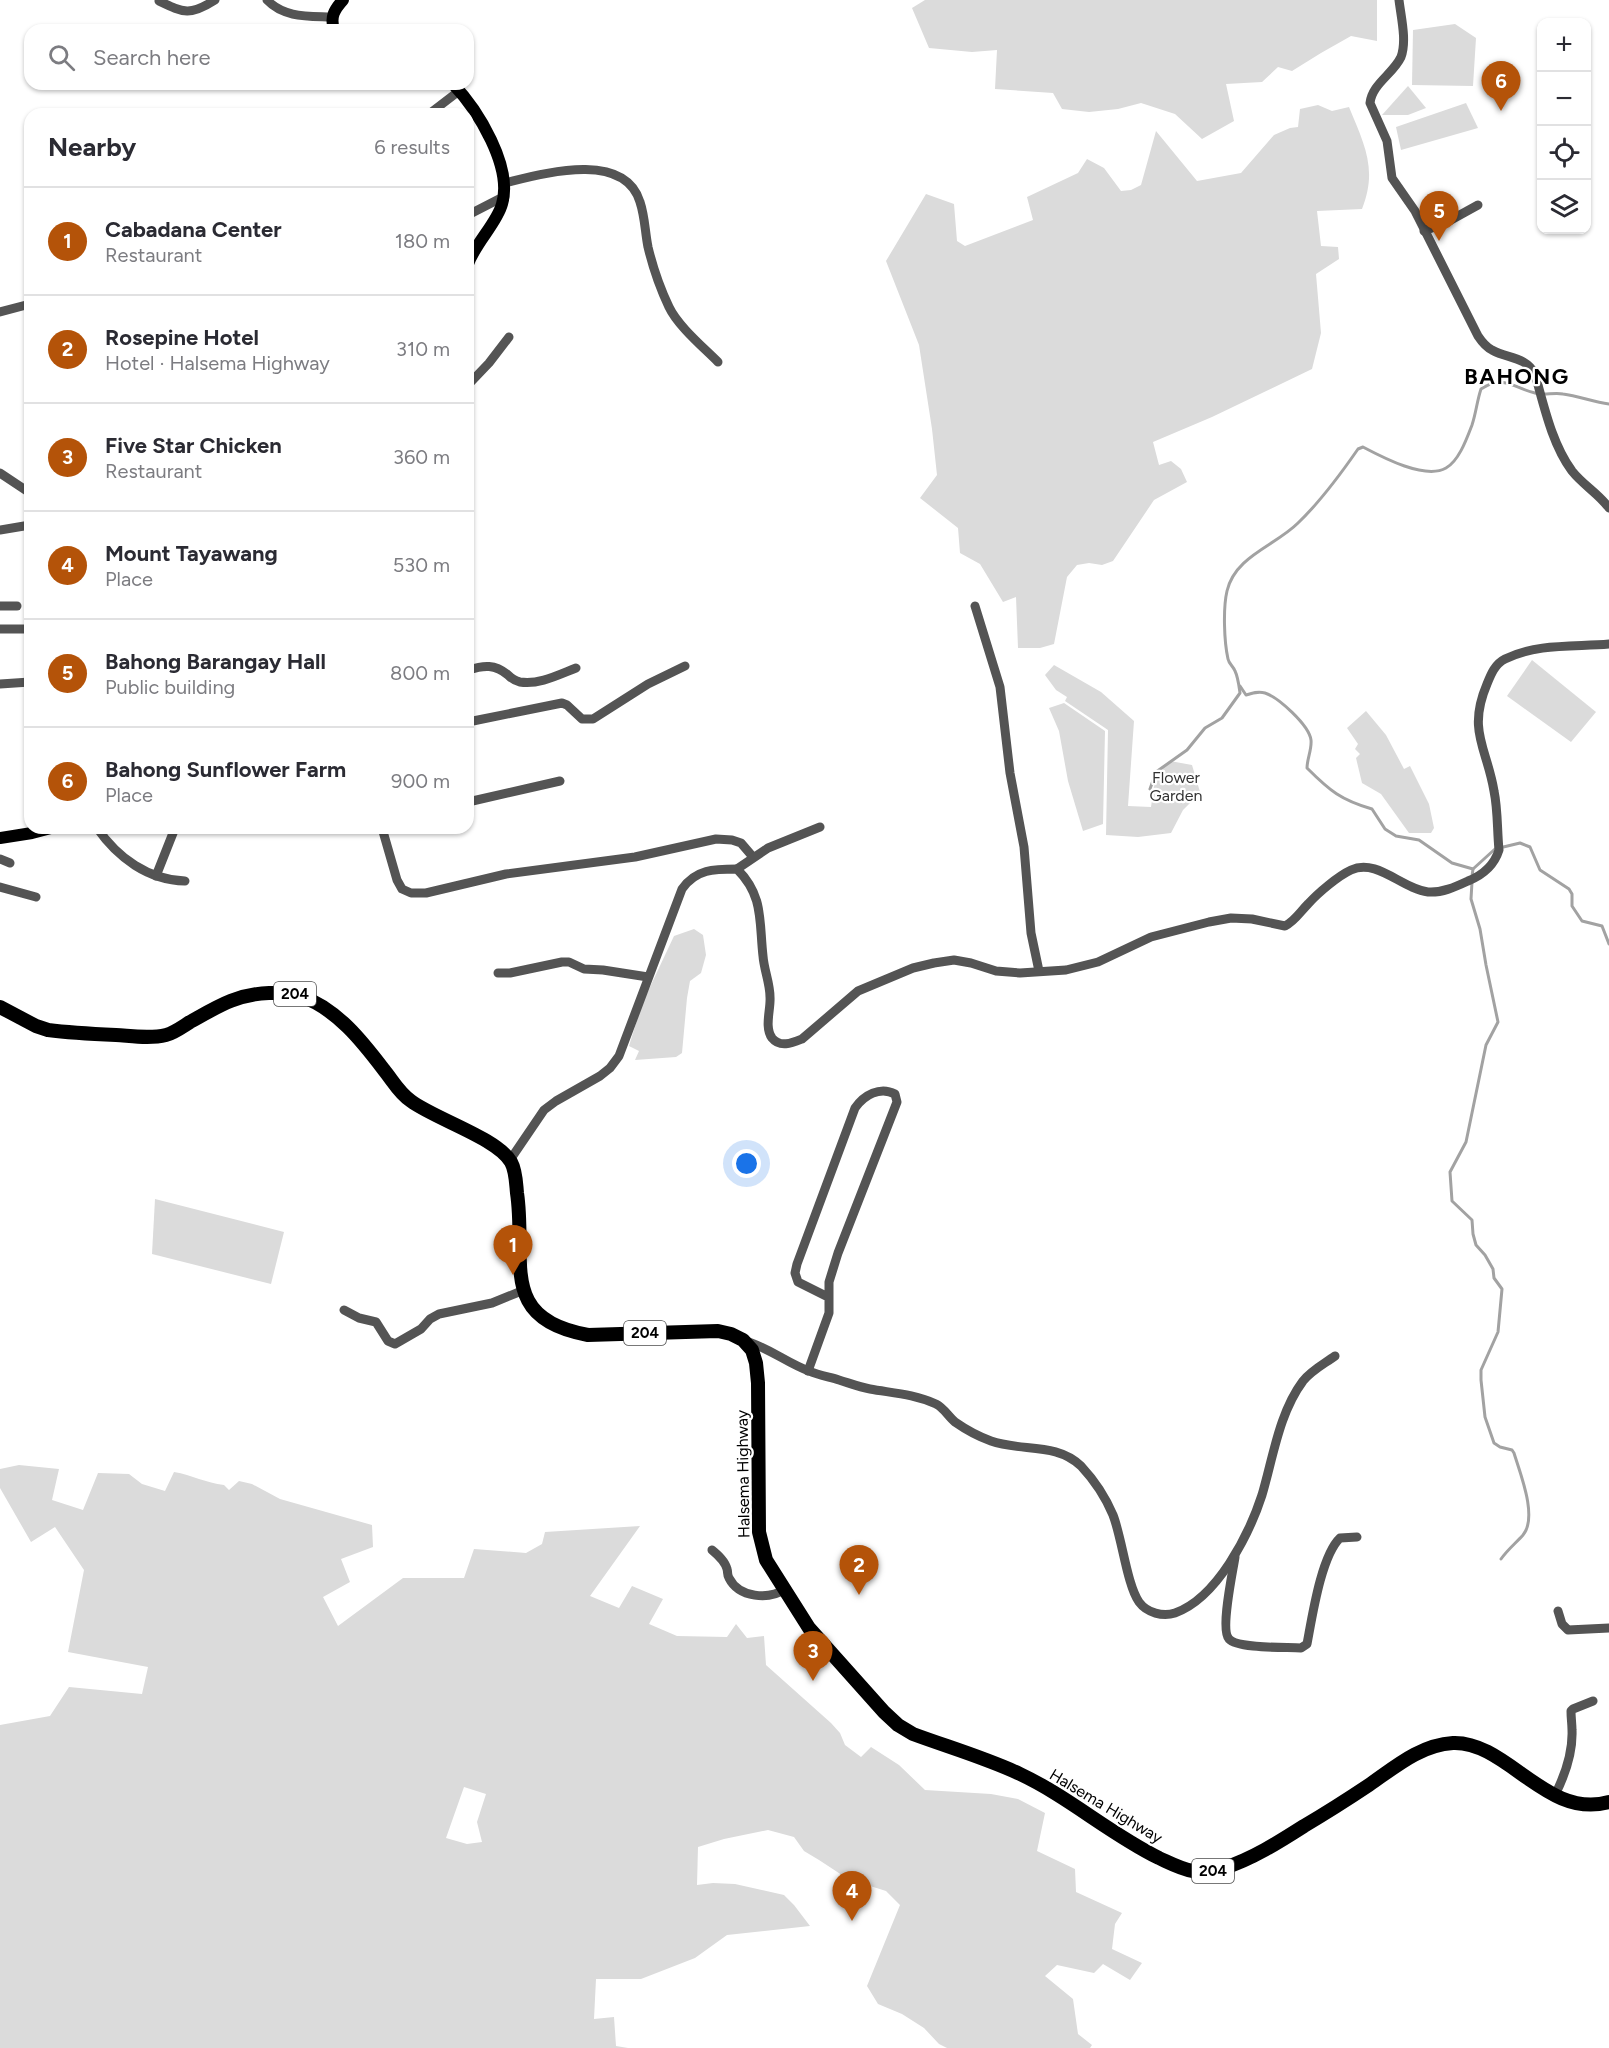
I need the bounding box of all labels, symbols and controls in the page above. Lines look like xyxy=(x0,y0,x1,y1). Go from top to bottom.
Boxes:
map controls xyxy=(1537,18,1591,234)
button: + xyxy=(1537,18,1591,72)
search box xyxy=(24,24,474,90)
icon: search xyxy=(45,41,78,74)
text: Search here xyxy=(93,44,211,71)
pin: 6 xyxy=(1482,62,1520,111)
button: − xyxy=(1537,72,1591,126)
button: locate xyxy=(1537,126,1591,180)
text: Nearby xyxy=(48,131,136,163)
text: 6 results xyxy=(374,135,450,159)
button: layers xyxy=(1537,180,1591,234)
pin: 5 xyxy=(1420,192,1458,241)
text: Cabadana Center xyxy=(105,216,282,243)
text: 1 xyxy=(63,229,72,253)
text: 180 m xyxy=(395,229,450,253)
text: Restaurant xyxy=(105,243,202,267)
text: Rosepine Hotel xyxy=(105,324,259,351)
text: 2 xyxy=(62,337,73,361)
text: 310 m xyxy=(396,337,450,361)
text: Hotel · Halsema Highway xyxy=(105,351,330,375)
district label: BAHONG xyxy=(1464,363,1570,390)
text: Five Star Chicken xyxy=(105,432,282,459)
text: 3 xyxy=(62,445,73,469)
text: 360 m xyxy=(393,445,450,469)
text: Restaurant xyxy=(105,459,202,483)
text: Mount Tayawang xyxy=(105,540,278,567)
text: 4 xyxy=(61,553,74,577)
text: 530 m xyxy=(393,553,450,577)
text: Place xyxy=(105,567,153,591)
text: Bahong Barangay Hall xyxy=(105,648,326,675)
text: 5 xyxy=(62,661,73,685)
text: 800 m xyxy=(390,661,450,685)
text: Public building xyxy=(105,675,235,699)
text: Bahong Sunflower Farm xyxy=(105,756,346,783)
park label: Flower Garden xyxy=(1150,768,1202,805)
text: 6 xyxy=(62,769,73,793)
text: 900 m xyxy=(391,769,450,793)
text: Place xyxy=(105,783,153,807)
road number: 204 xyxy=(274,982,316,1006)
your location xyxy=(732,1149,761,1178)
pin: 1 xyxy=(494,1226,532,1275)
road number: 204 xyxy=(624,1321,666,1345)
street label: Halsema Highway xyxy=(732,1409,754,1538)
pin: 2 xyxy=(840,1546,878,1595)
pin: 3 xyxy=(794,1632,832,1681)
street label: Halsema Highway xyxy=(1046,1765,1166,1847)
road number: 204 xyxy=(1192,1859,1234,1883)
pin: 4 xyxy=(832,1872,872,1921)

